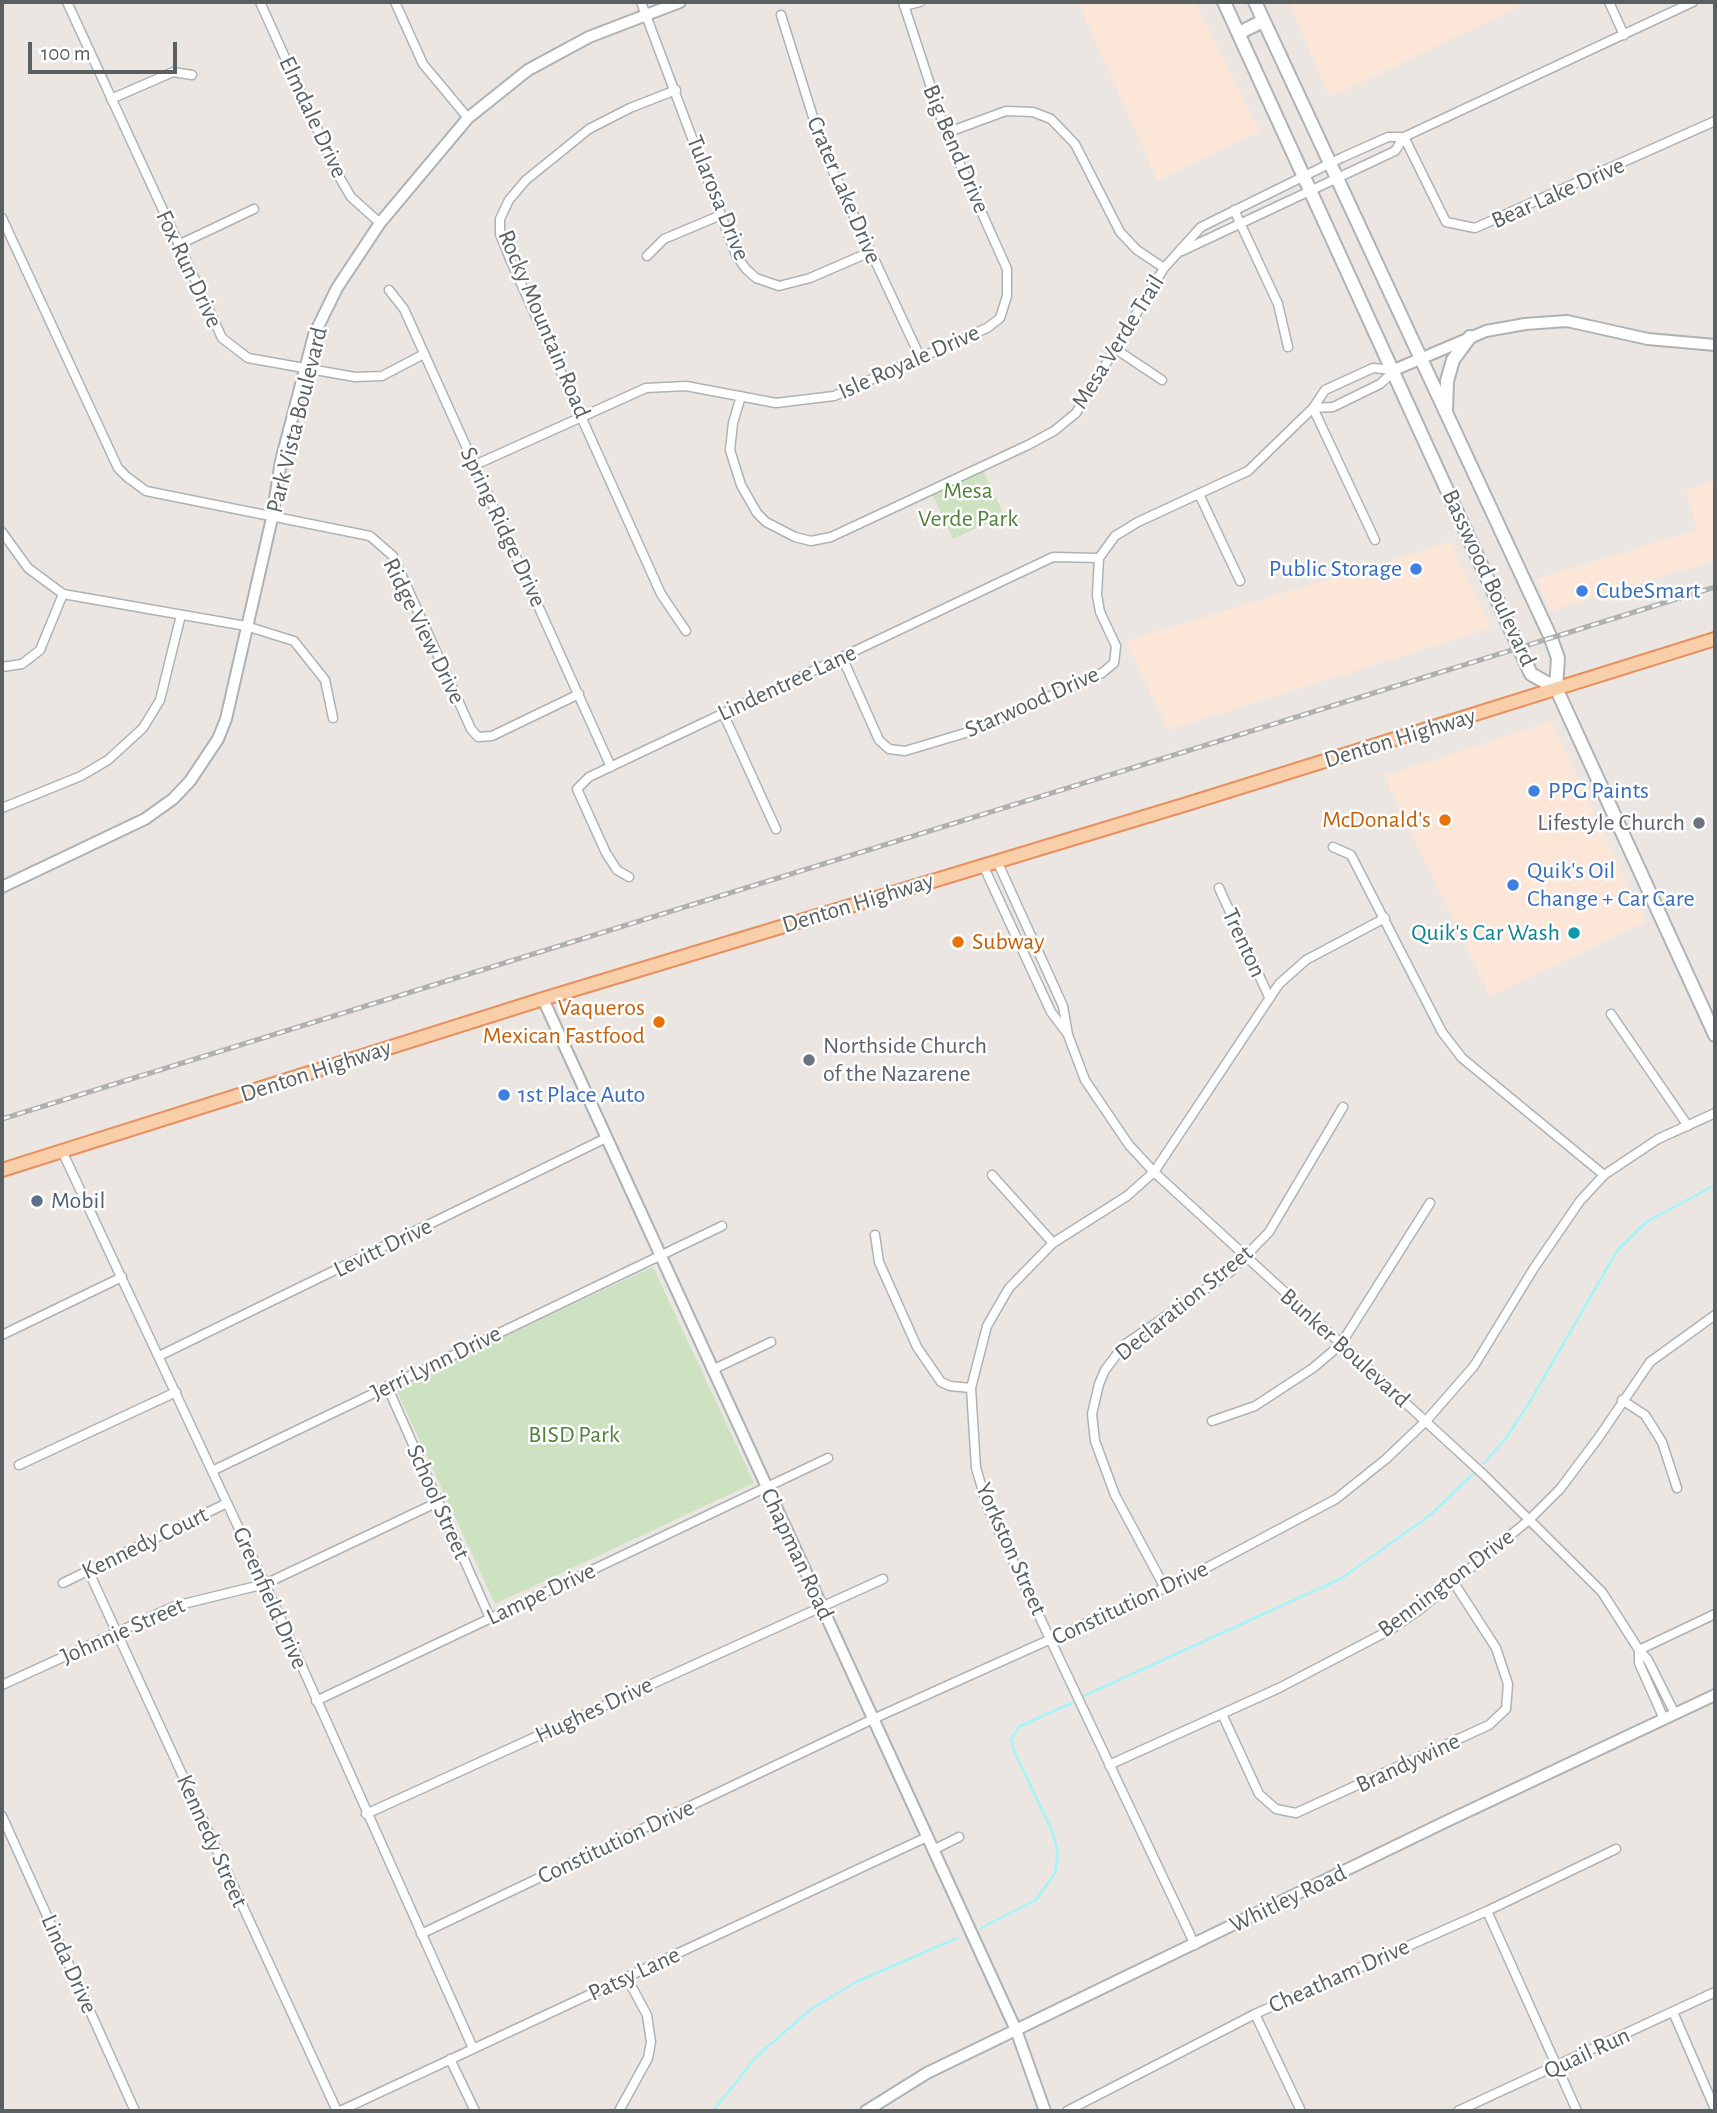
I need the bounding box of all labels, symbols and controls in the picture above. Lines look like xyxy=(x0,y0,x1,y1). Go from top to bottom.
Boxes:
scale bar xyxy=(32,28,180,72)
text: 100 m xyxy=(41,43,91,64)
street label: Elmdale Drive xyxy=(272,52,354,182)
street label: Big Bend Drive xyxy=(916,80,996,218)
street label: Crater Lake Drive xyxy=(800,112,888,268)
street label: Tularosa Drive xyxy=(680,131,756,265)
street label: Bear Lake Drive xyxy=(1487,151,1629,235)
street label: Fox Run Drive xyxy=(149,206,229,332)
street label: Rocky Mountain Road xyxy=(491,225,597,423)
street label: Mesa Verde Trail xyxy=(1065,270,1171,414)
street label: Isle Royale Drive xyxy=(834,318,984,406)
street label: Park Vista Boulevard xyxy=(260,324,334,516)
street label: Spring Ridge Drive xyxy=(453,442,553,612)
park label: Mesa Verde Park xyxy=(918,477,1018,533)
street label: Basswood Boulevard xyxy=(1435,485,1543,671)
street label: Ridge View Drive xyxy=(376,553,472,709)
place label: Public Storage xyxy=(1269,555,1402,583)
marker: Public Storage xyxy=(1408,561,1424,577)
place label: CubeSmart xyxy=(1596,577,1700,605)
marker: CubeSmart xyxy=(1574,583,1590,599)
street label: Lindentree Lane xyxy=(713,638,861,728)
street label: Starwood Drive xyxy=(961,660,1103,744)
street label: Denton Highway xyxy=(1321,701,1479,775)
place label: PPG Paints xyxy=(1548,777,1649,805)
marker: PPG Paints xyxy=(1526,783,1542,799)
place label: McDonald's xyxy=(1322,806,1431,834)
place label: Lifestyle Church xyxy=(1537,809,1685,837)
marker: McDonald's xyxy=(1437,812,1453,828)
marker: Lifestyle Church xyxy=(1691,815,1707,831)
place label: Quik's Oil Change + Car Care xyxy=(1527,857,1695,913)
street label: Denton Highway xyxy=(779,866,937,940)
marker: Quik's Oil Change + Car Care xyxy=(1505,877,1521,893)
street label: Trenton xyxy=(1216,904,1272,982)
place label: Quik's Car Wash xyxy=(1411,919,1560,947)
marker: Quik's Car Wash xyxy=(1566,925,1582,941)
place label: Subway xyxy=(972,928,1044,956)
marker: Subway xyxy=(950,934,966,950)
place label: Vaqueros Mexican Fastfood xyxy=(483,994,645,1050)
marker: Vaqueros Mexican Fastfood xyxy=(651,1014,667,1030)
place label: Northside Church of the Nazarene xyxy=(823,1032,987,1088)
street label: Denton Highway xyxy=(237,1033,395,1109)
marker: Northside Church of the Nazarene xyxy=(801,1052,817,1068)
place label: 1st Place Auto xyxy=(518,1081,645,1109)
marker: 1st Place Auto xyxy=(496,1087,512,1103)
place label: Mobil xyxy=(51,1187,105,1215)
marker: Mobil xyxy=(29,1193,45,1209)
street label: Levitt Drive xyxy=(329,1212,437,1284)
street label: Declaration Street xyxy=(1109,1239,1259,1367)
street label: Bunker Boulevard xyxy=(1274,1282,1416,1414)
street label: Jerri Lynn Drive xyxy=(366,1319,506,1407)
park label: BISD Park xyxy=(528,1421,620,1449)
street label: School Street xyxy=(400,1440,476,1564)
street label: Yorkston Street xyxy=(969,1478,1053,1620)
street label: Chapman Road xyxy=(754,1483,840,1625)
street label: Kennedy Court xyxy=(77,1500,213,1586)
street label: Greenfield Drive xyxy=(226,1522,314,1674)
street label: Bennington Drive xyxy=(1372,1522,1520,1644)
street label: Constitution Drive xyxy=(1047,1554,1213,1652)
street label: Lampe Drive xyxy=(482,1556,600,1632)
street label: Johnnie Street xyxy=(56,1591,190,1671)
street label: Hughes Drive xyxy=(531,1670,657,1750)
street label: Brandywine xyxy=(1351,1726,1465,1800)
street label: Kennedy Street xyxy=(170,1770,254,1912)
street label: Constitution Drive xyxy=(533,1793,699,1891)
street label: Whitley Road xyxy=(1225,1858,1351,1940)
street label: Linda Drive xyxy=(34,1910,104,2018)
street label: Cheatham Drive xyxy=(1264,1932,1414,2020)
street label: Patsy Lane xyxy=(584,1940,684,2008)
street label: Quail Run xyxy=(1539,2021,1635,2085)

